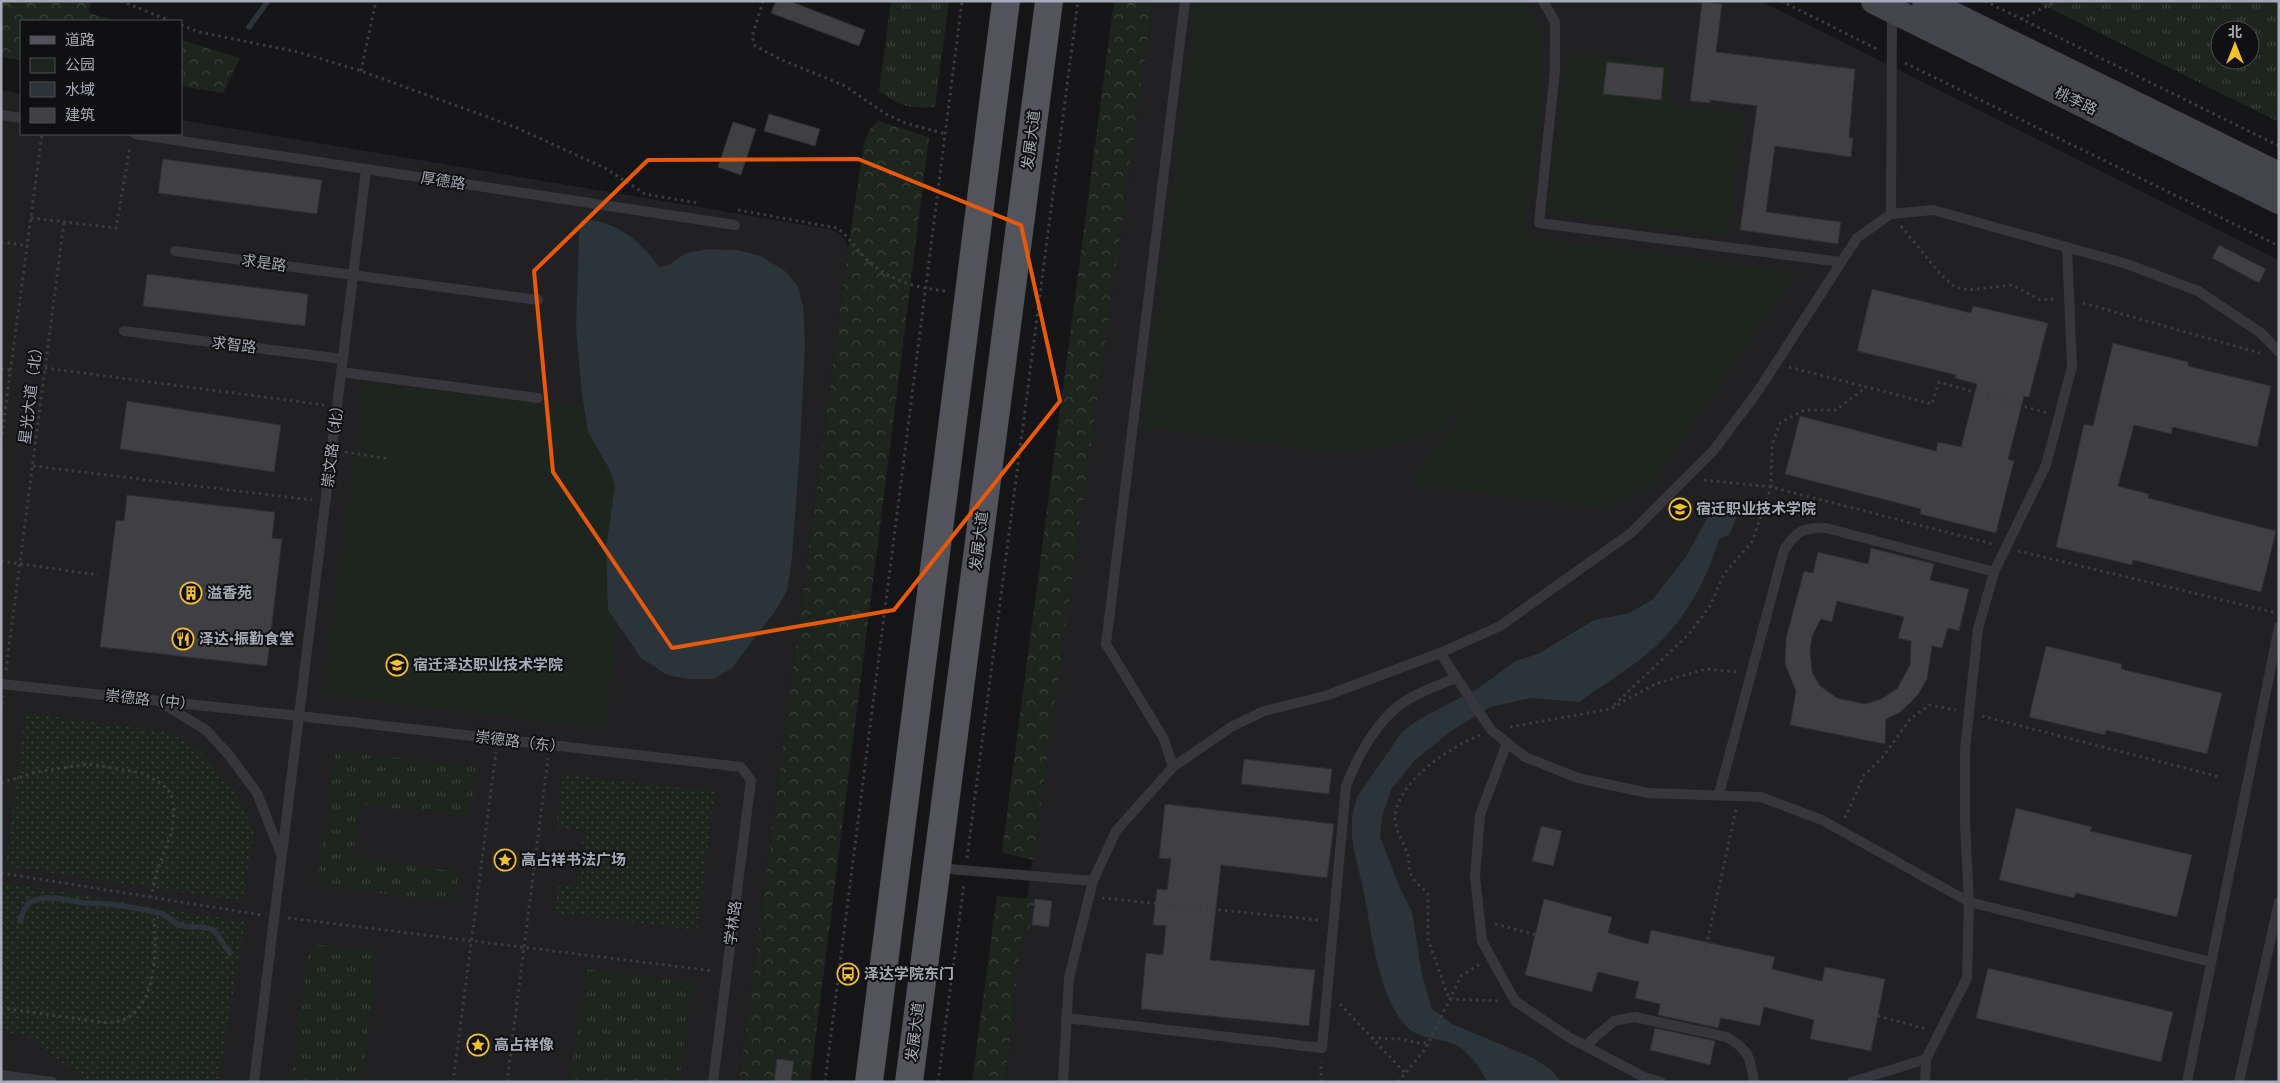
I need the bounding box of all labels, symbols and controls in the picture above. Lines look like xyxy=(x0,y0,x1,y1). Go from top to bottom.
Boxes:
legend xyxy=(20,20,182,135)
north arrow xyxy=(2210,20,2260,70)
text: 北 xyxy=(2228,24,2242,41)
text: 道路 xyxy=(65,31,95,49)
text: 公园 xyxy=(65,56,95,74)
text: 水域 xyxy=(65,81,95,99)
street label: 桃李路 xyxy=(2052,83,2100,119)
text: 建筑 xyxy=(65,106,95,124)
street label: 发展大道 xyxy=(1018,109,1044,171)
street label: 厚德路 xyxy=(419,169,467,193)
street label: 求是路 xyxy=(240,251,288,275)
street label: 求智路 xyxy=(211,333,257,357)
street label: 星光大道（北） xyxy=(16,339,46,445)
street label: 崇文路（北） xyxy=(319,397,347,489)
school or university icon: 宿迁职业技术学院 xyxy=(1668,497,1692,521)
place label: 宿迁职业技术学院 xyxy=(1696,500,1816,518)
street label: 发展大道 xyxy=(966,510,992,572)
building icon: 溢香苑 xyxy=(179,581,203,605)
place label: 溢香苑 xyxy=(207,584,252,602)
restaurant icon: 泽达·振勤食堂 xyxy=(171,627,195,651)
place label: 泽达·振勤食堂 xyxy=(199,630,294,648)
school or university icon: 宿迁泽达职业技术学院 xyxy=(385,653,409,677)
place label: 宿迁泽达职业技术学院 xyxy=(413,656,563,674)
street label: 崇德路（中） xyxy=(104,686,196,714)
street label: 崇德路（东） xyxy=(474,728,566,756)
place icon: 高占祥书法广场 xyxy=(493,848,517,872)
place label: 高占祥书法广场 xyxy=(521,851,626,869)
street label: 学林路 xyxy=(721,900,745,946)
bus stop icon: 泽达学院东门 xyxy=(836,962,860,986)
place label: 泽达学院东门 xyxy=(864,965,954,983)
street label: 发展大道 xyxy=(902,1001,928,1063)
place icon: 高占祥像 xyxy=(466,1033,490,1057)
place label: 高占祥像 xyxy=(494,1036,554,1054)

